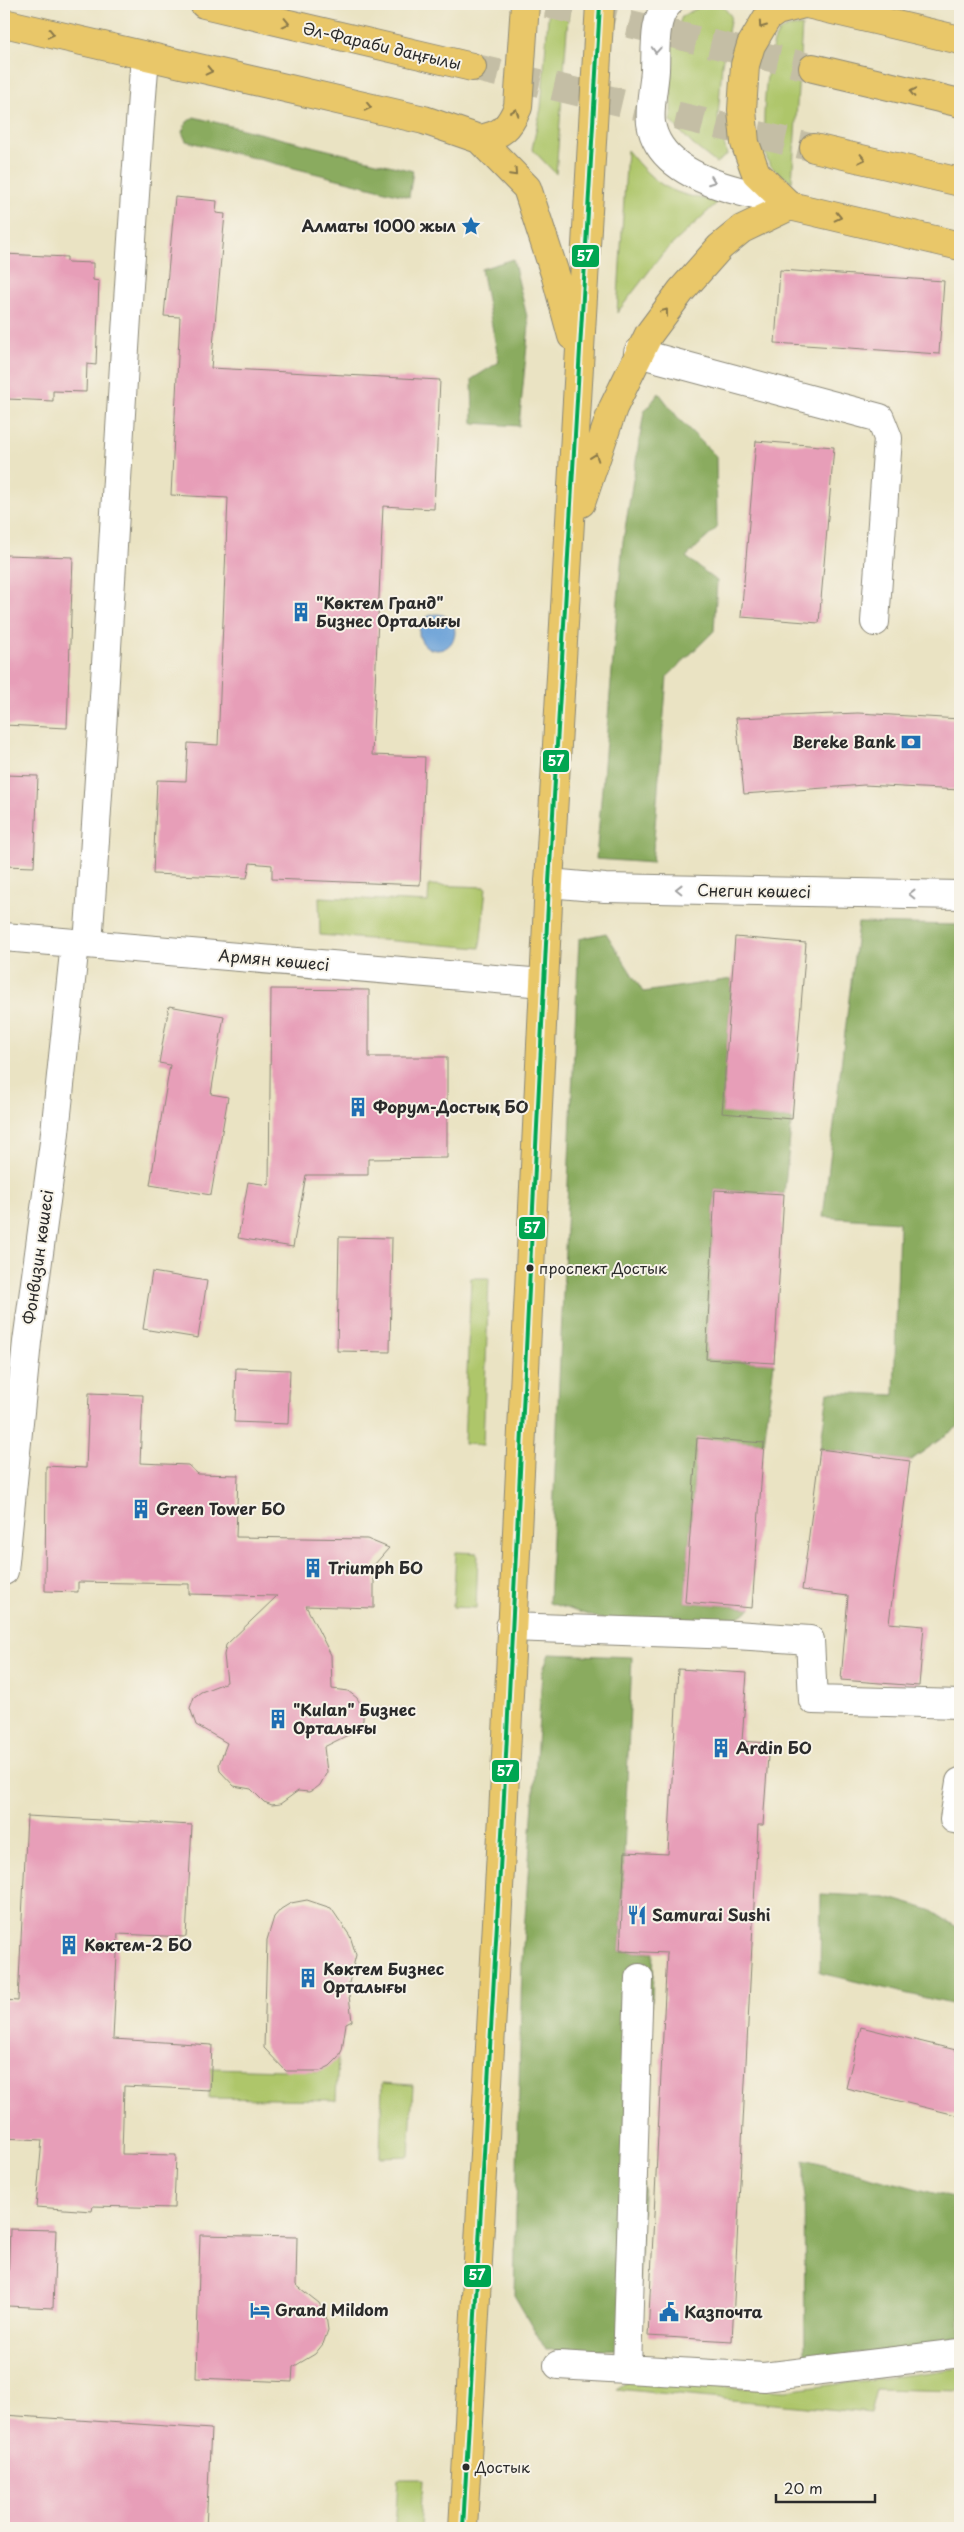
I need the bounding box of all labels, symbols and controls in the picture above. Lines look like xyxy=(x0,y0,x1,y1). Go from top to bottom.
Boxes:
street label: Әл-Фараби даңғылы xyxy=(301,15,464,75)
one-way arrow xyxy=(281,17,290,28)
one-way arrow xyxy=(759,19,768,29)
one-way arrow xyxy=(47,28,56,39)
one-way arrow xyxy=(651,46,662,54)
one-way arrow xyxy=(205,65,214,76)
one-way arrow xyxy=(909,87,917,97)
one-way arrow xyxy=(363,101,372,112)
one-way arrow xyxy=(509,109,519,117)
one-way arrow xyxy=(857,153,866,164)
one-way arrow xyxy=(508,168,517,177)
one-way arrow xyxy=(707,175,715,185)
one-way arrow xyxy=(833,211,842,222)
place label: Алматы 1000 жыл xyxy=(302,213,456,237)
place icon: Алматы 1000 жыл xyxy=(460,215,482,237)
line badge: 57 xyxy=(571,244,600,268)
text: 57 xyxy=(577,245,594,266)
one-way arrow xyxy=(660,309,668,318)
one-way arrow xyxy=(589,454,599,462)
place label: "Көктем Гранд" Бизнес Орталығы xyxy=(316,590,461,632)
building icon: "Көктем Гранд" Бизнес Орталығы xyxy=(290,601,312,623)
place label: Bereke Bank xyxy=(792,729,896,753)
bank icon: Bereke Bank xyxy=(900,731,922,753)
line badge: 57 xyxy=(542,749,570,773)
text: 57 xyxy=(548,750,565,771)
street label: Снегин көшесі xyxy=(697,877,811,903)
one-way arrow xyxy=(675,884,682,894)
one-way arrow xyxy=(907,889,915,899)
street label: Армян көшесі xyxy=(218,942,330,976)
place label: Форум-Достық БО xyxy=(373,1094,529,1118)
building icon: Форум-Достық БО xyxy=(347,1096,369,1118)
street label: Фонвизин көшесі xyxy=(16,1188,58,1326)
line badge: 57 xyxy=(518,1216,546,1240)
text: 57 xyxy=(524,1217,541,1238)
place label: проспект Достык xyxy=(539,1256,667,1279)
marker: проспект Достык xyxy=(525,1263,535,1273)
place label: Green Tower БО xyxy=(156,1496,285,1520)
building icon: Green Tower БО xyxy=(130,1498,152,1520)
place label: Triumph БО xyxy=(328,1555,423,1579)
building icon: Triumph БО xyxy=(302,1557,324,1579)
place label: "Kulan" Бизнес Орталығы xyxy=(293,1697,417,1739)
building icon: "Kulan" Бизнес Орталығы xyxy=(267,1708,289,1730)
place label: Ardin БО xyxy=(736,1735,812,1759)
building icon: Ardin БО xyxy=(710,1737,732,1759)
line badge: 57 xyxy=(491,1759,520,1783)
text: 57 xyxy=(497,1760,514,1781)
place label: Samurai Sushi xyxy=(652,1902,771,1926)
restaurant icon: Samurai Sushi xyxy=(626,1904,648,1926)
place label: Көктем-2 БО xyxy=(84,1932,192,1956)
building icon: Көктем-2 БО xyxy=(58,1934,80,1956)
place label: Көктем Бизнес Орталығы xyxy=(323,1956,445,1998)
building icon: Көктем Бизнес Орталығы xyxy=(297,1967,319,1989)
line badge: 57 xyxy=(463,2264,492,2288)
text: 57 xyxy=(469,2264,486,2285)
place label: Grand Mildom xyxy=(275,2297,389,2321)
hotel icon: Grand Mildom xyxy=(249,2299,271,2321)
place label: Казпочта xyxy=(684,2299,763,2323)
public building icon: Казпочта xyxy=(658,2301,680,2323)
place label: Достык xyxy=(474,2455,530,2478)
marker: Достык xyxy=(461,2462,471,2472)
scale bar xyxy=(776,2472,875,2504)
text: 20 m xyxy=(784,2476,823,2499)

